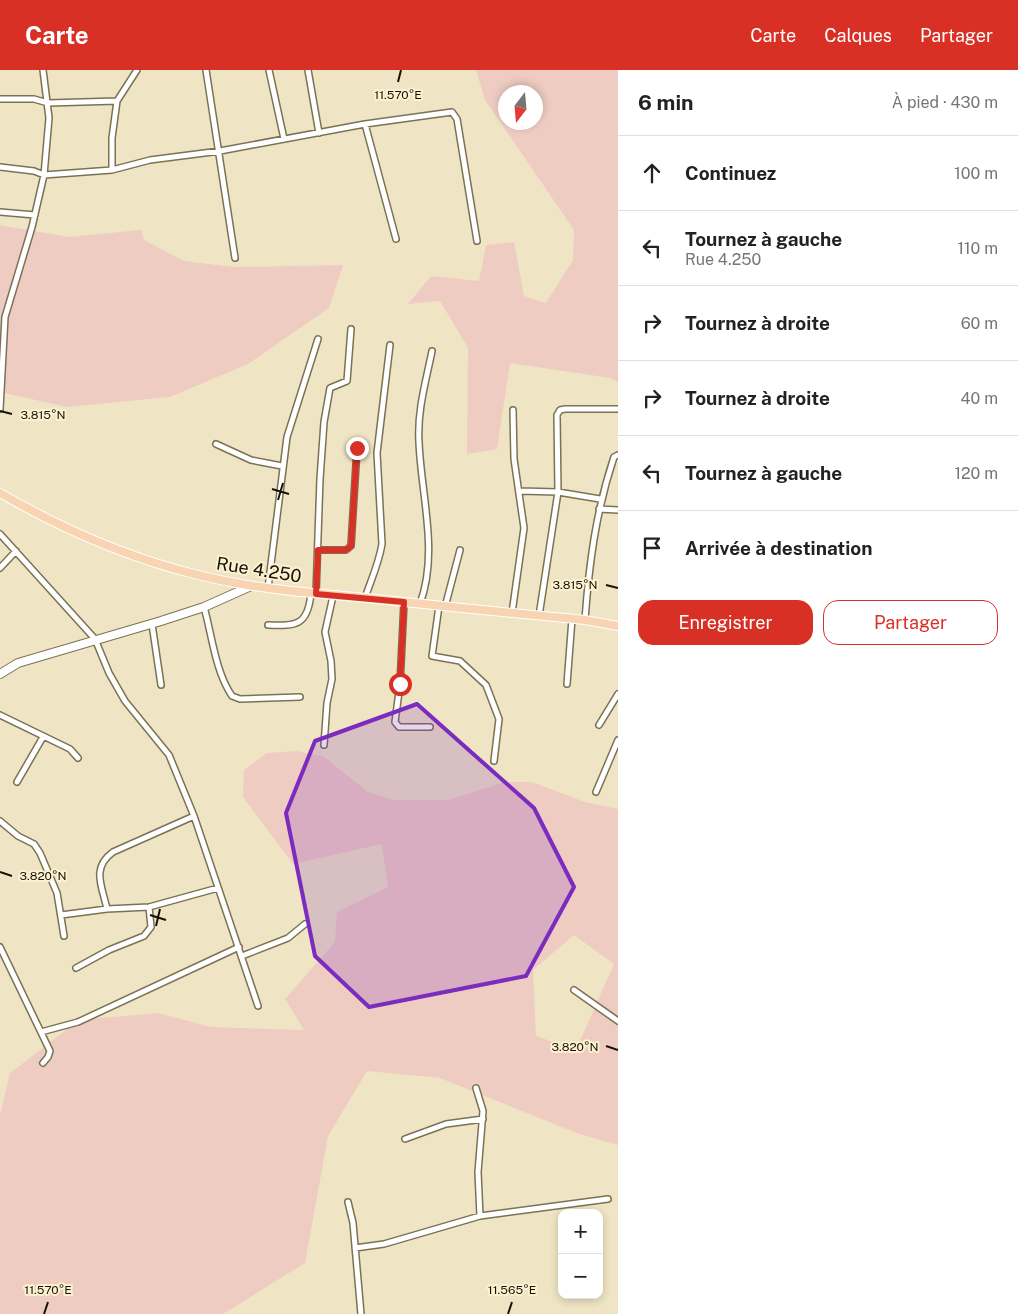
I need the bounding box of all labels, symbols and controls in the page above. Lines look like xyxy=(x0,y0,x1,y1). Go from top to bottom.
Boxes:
text: Carte xyxy=(25,21,89,49)
text: Carte xyxy=(750,25,796,46)
text: Calques xyxy=(824,25,892,46)
text: Partager xyxy=(920,25,993,46)
north arrow xyxy=(498,85,543,130)
text: 11.570°E xyxy=(374,88,422,102)
text: 6 min xyxy=(638,90,694,115)
text: À pied · 430 m xyxy=(892,93,998,112)
icon: ahead xyxy=(638,159,666,187)
text: Continuez xyxy=(685,162,776,184)
text: 100 m xyxy=(954,164,998,183)
text: Tournez à gauche xyxy=(685,228,842,250)
icon: left xyxy=(638,234,666,262)
text: 110 m xyxy=(957,239,998,258)
text: Rue 4.250 xyxy=(685,250,761,269)
icon: right xyxy=(638,309,666,337)
text: Tournez à droite xyxy=(685,312,830,334)
text: 60 m xyxy=(961,314,998,333)
icon: right xyxy=(638,384,666,412)
text: Tournez à droite xyxy=(685,387,830,409)
text: 40 m xyxy=(960,389,998,408)
text: 3.815°N xyxy=(20,408,66,422)
route end xyxy=(346,437,369,460)
icon: left xyxy=(638,459,666,487)
text: Tournez à gauche xyxy=(685,462,842,484)
text: 120 m xyxy=(954,464,998,483)
icon: arrive xyxy=(638,534,666,562)
text: Arrivée à destination xyxy=(685,537,873,559)
street label: Rue 4.250 xyxy=(215,552,303,587)
text: 3.815°N xyxy=(552,578,598,592)
button: Enregistrer xyxy=(638,600,813,645)
button: Partager xyxy=(823,600,998,645)
route start xyxy=(389,673,412,696)
text: 3.820°N xyxy=(19,869,67,883)
text: 3.820°N xyxy=(551,1040,599,1054)
map controls xyxy=(558,1209,603,1299)
button: + xyxy=(558,1209,603,1254)
button: − xyxy=(558,1254,603,1299)
text: 11.570°E xyxy=(24,1283,72,1297)
text: 11.565°E xyxy=(488,1283,536,1297)

